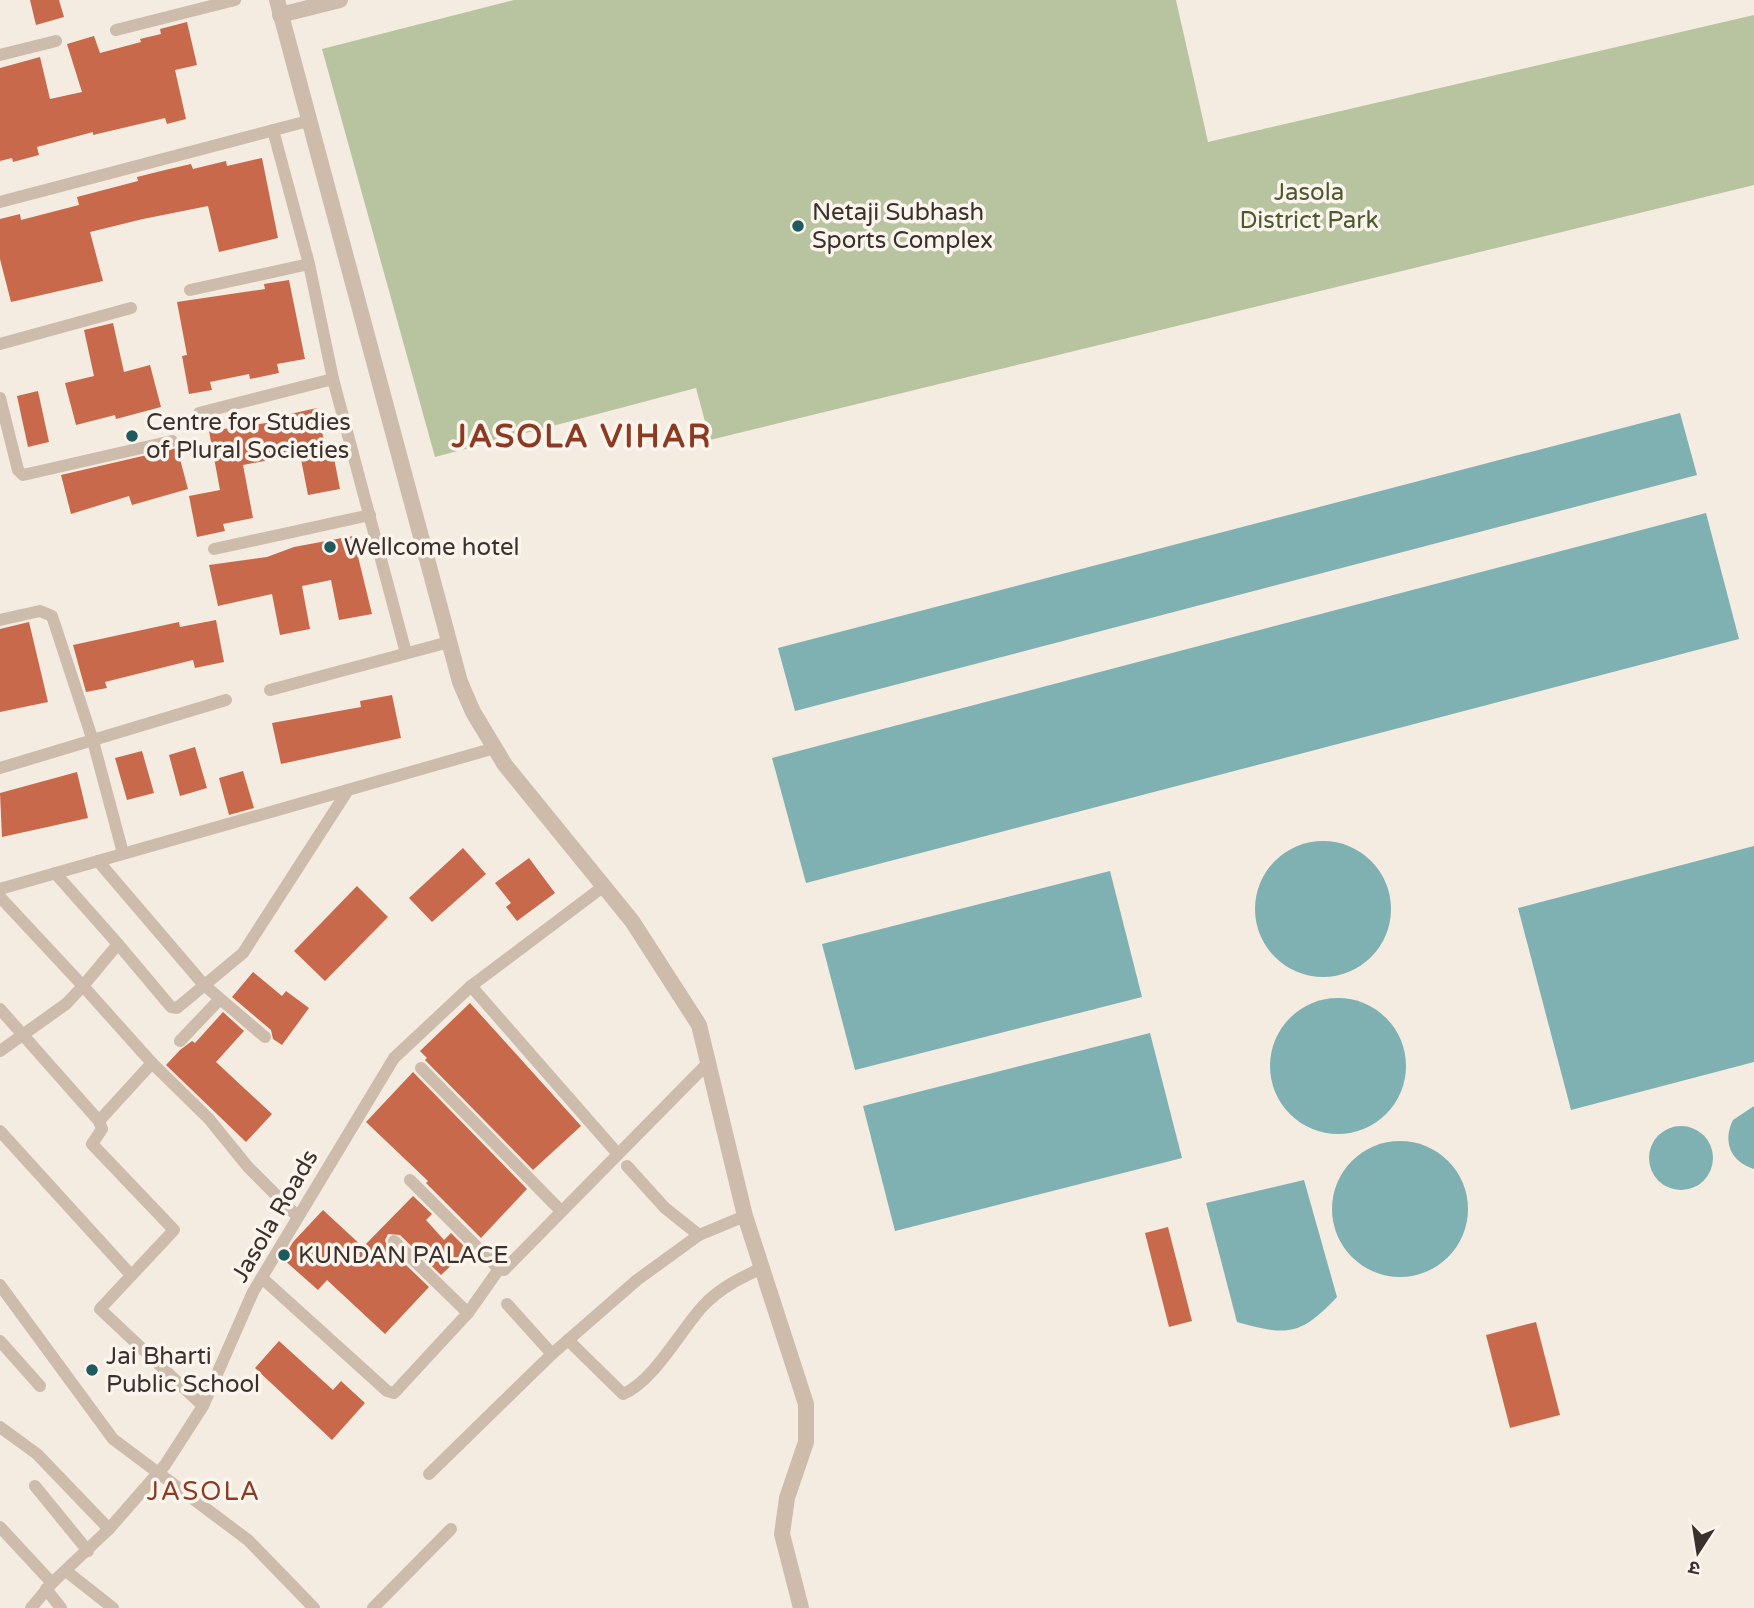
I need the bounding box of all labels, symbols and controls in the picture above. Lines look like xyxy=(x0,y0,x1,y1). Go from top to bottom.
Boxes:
park label: Jasola District Park xyxy=(1240,178,1378,235)
place label: Netaji Subhash Sports Complex xyxy=(812,198,993,255)
marker: Netaji Subhash Sports Complex xyxy=(790,218,806,234)
place label: Centre for Studies of Plural Societies xyxy=(146,408,351,465)
district label: JASOLA VIHAR xyxy=(451,418,712,456)
marker: Centre for Studies of Plural Societies xyxy=(124,428,140,444)
place label: Wellcome hotel xyxy=(344,533,520,562)
marker: Wellcome hotel xyxy=(322,539,338,555)
street label: Jasola Roads xyxy=(225,1145,325,1287)
place label: KUNDAN PALACE xyxy=(298,1241,509,1270)
marker: KUNDAN PALACE xyxy=(276,1247,292,1263)
place label: Jai Bharti Public School xyxy=(106,1342,260,1399)
marker: Jai Bharti Public School xyxy=(84,1362,100,1378)
district label: JASOLA xyxy=(147,1476,261,1507)
north arrow xyxy=(1663,1517,1733,1587)
text: उ xyxy=(1686,1556,1702,1580)

